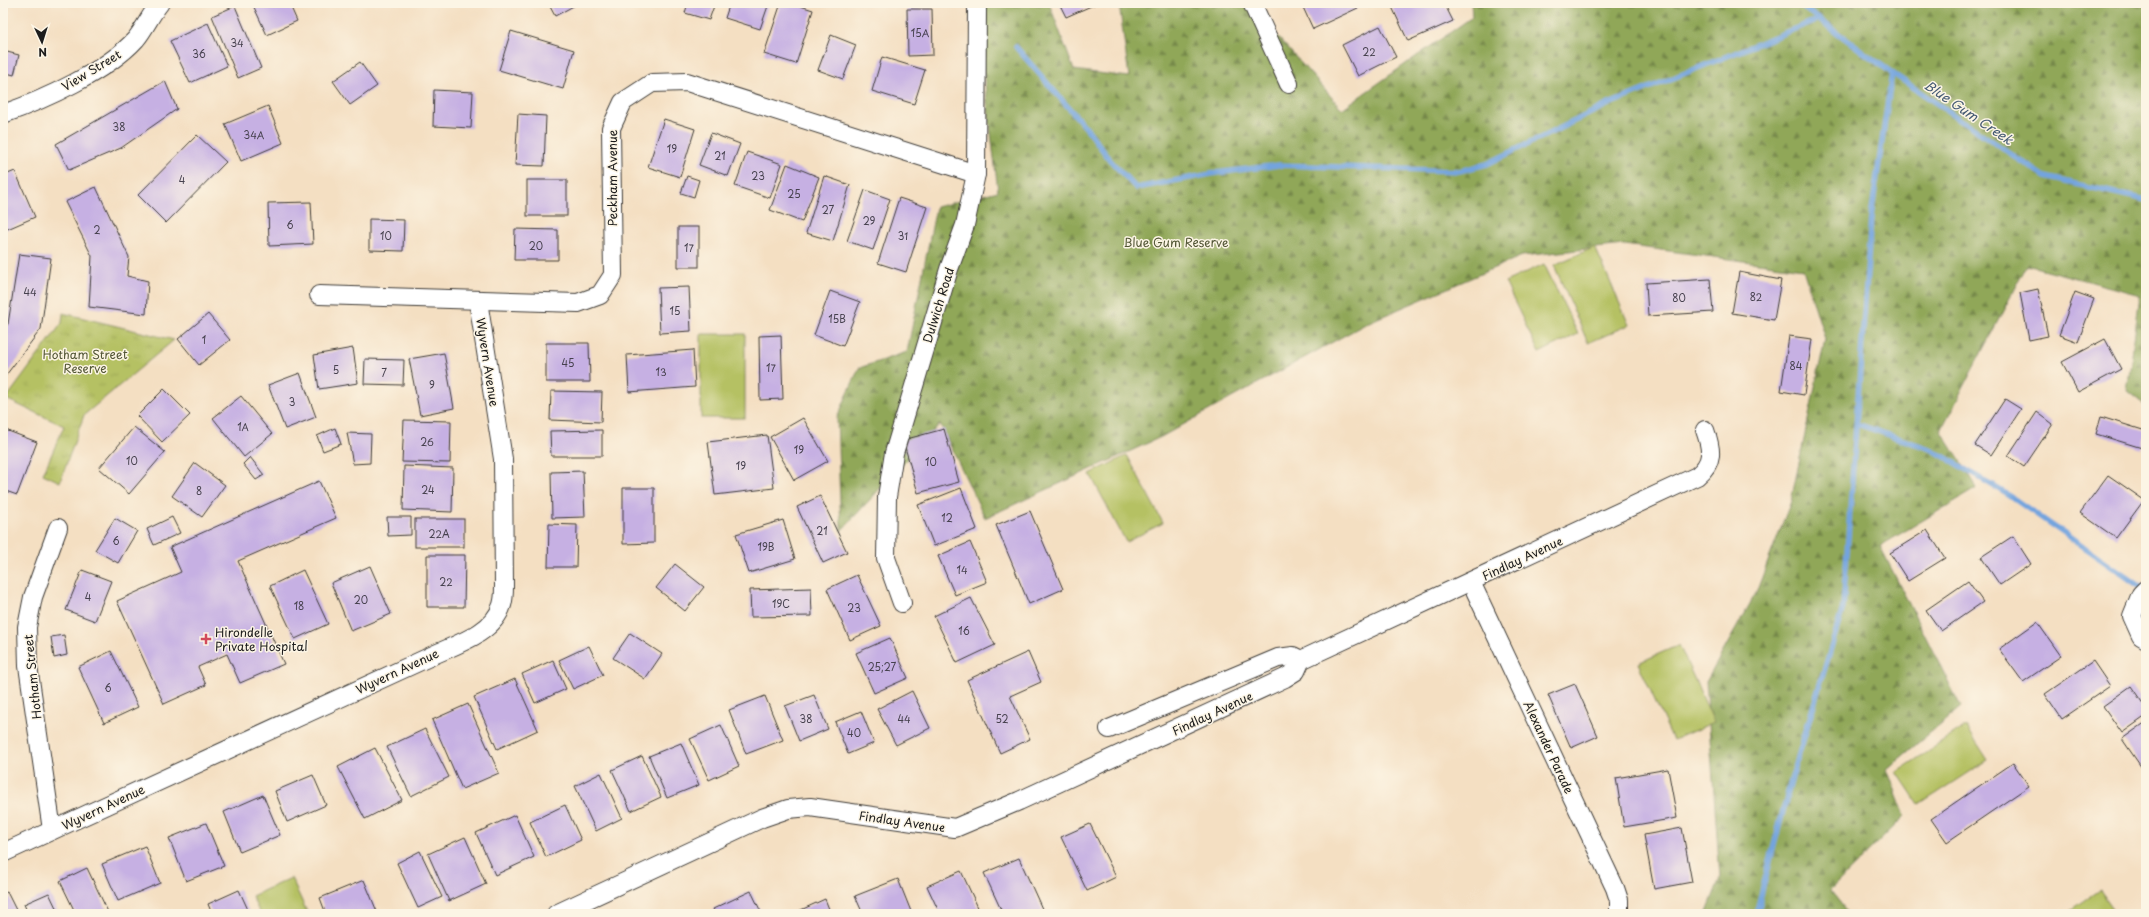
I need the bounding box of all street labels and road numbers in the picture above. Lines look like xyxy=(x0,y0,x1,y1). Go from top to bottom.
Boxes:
street label: View Street xyxy=(58,45,124,95)
street label: Peckham Avenue xyxy=(603,129,621,226)
street label: Dulwich Road xyxy=(918,265,958,345)
street label: Wyvern Avenue xyxy=(472,316,504,408)
street label: Findlay Avenue xyxy=(1479,531,1565,585)
street label: Hotham Street xyxy=(19,634,45,720)
street label: Wyvern Avenue xyxy=(353,644,442,698)
street label: Findlay Avenue xyxy=(1169,686,1255,740)
street label: Alexander Parade xyxy=(1520,698,1578,796)
street label: Wyvern Avenue xyxy=(59,780,148,834)
street label: Findlay Avenue xyxy=(858,806,946,836)

